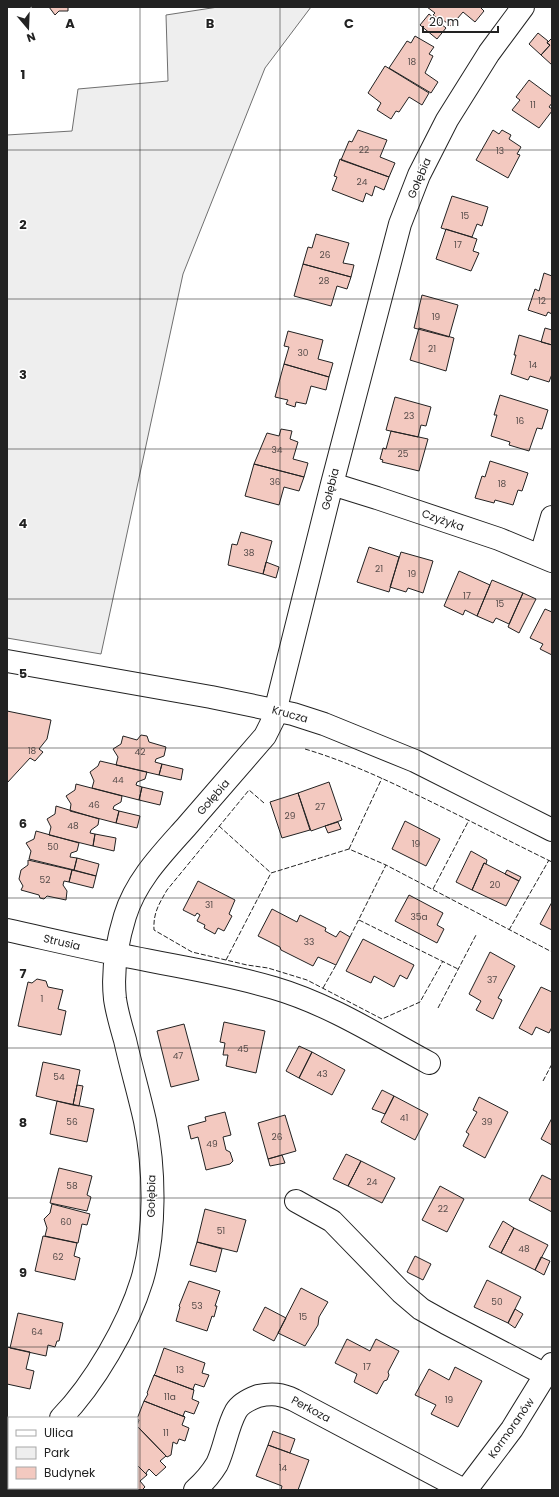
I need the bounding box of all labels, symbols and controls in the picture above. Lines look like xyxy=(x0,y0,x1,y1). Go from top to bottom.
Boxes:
north arrow xyxy=(8,8,48,48)
scale bar xyxy=(423,8,498,34)
text: 20 m xyxy=(429,13,459,30)
text: A xyxy=(65,14,75,33)
text: B xyxy=(206,14,215,33)
text: C xyxy=(344,14,354,33)
text: N xyxy=(25,29,38,46)
house number: 18 xyxy=(408,56,417,68)
text: 1 xyxy=(21,65,25,84)
house number: 11 xyxy=(530,99,536,111)
house number: 22 xyxy=(359,144,369,156)
house number: 13 xyxy=(496,145,504,157)
street label: Gołębia xyxy=(403,155,435,201)
house number: 24 xyxy=(357,176,368,188)
house number: 15 xyxy=(461,210,470,222)
text: 2 xyxy=(19,215,27,234)
house number: 17 xyxy=(454,239,462,251)
house number: 26 xyxy=(320,249,331,261)
house number: 28 xyxy=(319,275,330,287)
house number: 12 xyxy=(538,295,546,307)
house number: 19 xyxy=(432,311,441,323)
house number: 21 xyxy=(428,343,436,355)
house number: 30 xyxy=(298,347,309,359)
house number: 14 xyxy=(529,359,538,371)
text: 3 xyxy=(19,365,27,384)
house number: 23 xyxy=(404,410,414,422)
house number: 16 xyxy=(516,415,525,427)
house number: 34 xyxy=(272,444,283,456)
house number: 25 xyxy=(398,448,409,460)
street label: Gołębia xyxy=(317,466,343,512)
house number: 36 xyxy=(269,476,281,488)
house number: 18 xyxy=(498,478,507,490)
street label: Czyżyka xyxy=(420,505,466,535)
text: 4 xyxy=(19,514,28,533)
house number: 38 xyxy=(244,547,255,559)
house number: 21 xyxy=(375,563,383,575)
house number: 19 xyxy=(408,568,417,580)
house number: 17 xyxy=(463,590,471,602)
house number: 15 xyxy=(496,598,505,610)
text: 5 xyxy=(19,664,27,683)
street label: Krucza xyxy=(270,702,310,726)
house number: 18 xyxy=(28,745,37,757)
house number: 42 xyxy=(135,746,145,758)
house number: 44 xyxy=(112,774,124,786)
street label: Gołębia xyxy=(193,776,233,818)
house number: 46 xyxy=(88,799,100,811)
house number: 27 xyxy=(315,801,325,813)
house number: 29 xyxy=(285,810,296,822)
text: 6 xyxy=(19,814,27,833)
house number: 48 xyxy=(67,820,79,832)
house number: 19 xyxy=(412,838,421,850)
house number: 50 xyxy=(47,841,59,853)
house number: 52 xyxy=(40,874,50,886)
house number: 20 xyxy=(490,879,501,891)
house number: 31 xyxy=(205,899,213,911)
house number: 35a xyxy=(410,911,428,923)
street label: Strusia xyxy=(42,930,82,954)
house number: 33 xyxy=(304,936,314,948)
text: 7 xyxy=(20,964,27,983)
house number: 37 xyxy=(487,974,497,986)
house number: 1 xyxy=(41,993,44,1005)
house number: 45 xyxy=(237,1043,249,1055)
house number: 47 xyxy=(173,1050,183,1062)
house number: 43 xyxy=(317,1068,327,1080)
house number: 54 xyxy=(53,1071,65,1083)
house number: 41 xyxy=(400,1112,408,1124)
text: 8 xyxy=(19,1113,27,1132)
house number: 56 xyxy=(66,1116,78,1128)
house number: 39 xyxy=(482,1116,493,1128)
house number: 26 xyxy=(272,1131,283,1143)
house number: 49 xyxy=(206,1138,218,1150)
street label: Gołębia xyxy=(143,1174,159,1218)
house number: 24 xyxy=(367,1176,378,1188)
house number: 58 xyxy=(66,1180,78,1192)
house number: 22 xyxy=(438,1203,448,1215)
house number: 60 xyxy=(60,1216,72,1228)
house number: 51 xyxy=(217,1225,225,1237)
house number: 48 xyxy=(518,1243,530,1255)
house number: 62 xyxy=(53,1251,63,1263)
text: 9 xyxy=(19,1263,27,1282)
house number: 50 xyxy=(491,1296,503,1308)
house number: 53 xyxy=(192,1300,202,1312)
house number: 15 xyxy=(299,1311,308,1323)
house number: 64 xyxy=(31,1326,43,1338)
house number: 17 xyxy=(363,1361,371,1373)
house number: 13 xyxy=(176,1364,184,1376)
house number: 11a xyxy=(164,1391,176,1403)
street label: Perkoza xyxy=(289,1392,333,1426)
house number: 19 xyxy=(445,1394,454,1406)
street label: Kormoranów xyxy=(484,1394,538,1462)
legend xyxy=(8,1417,138,1489)
text: Ulica xyxy=(44,1424,73,1441)
house number: 11 xyxy=(163,1427,169,1439)
text: Park xyxy=(44,1444,71,1461)
house number: 14 xyxy=(279,1462,288,1474)
text: Budynek xyxy=(44,1464,96,1481)

